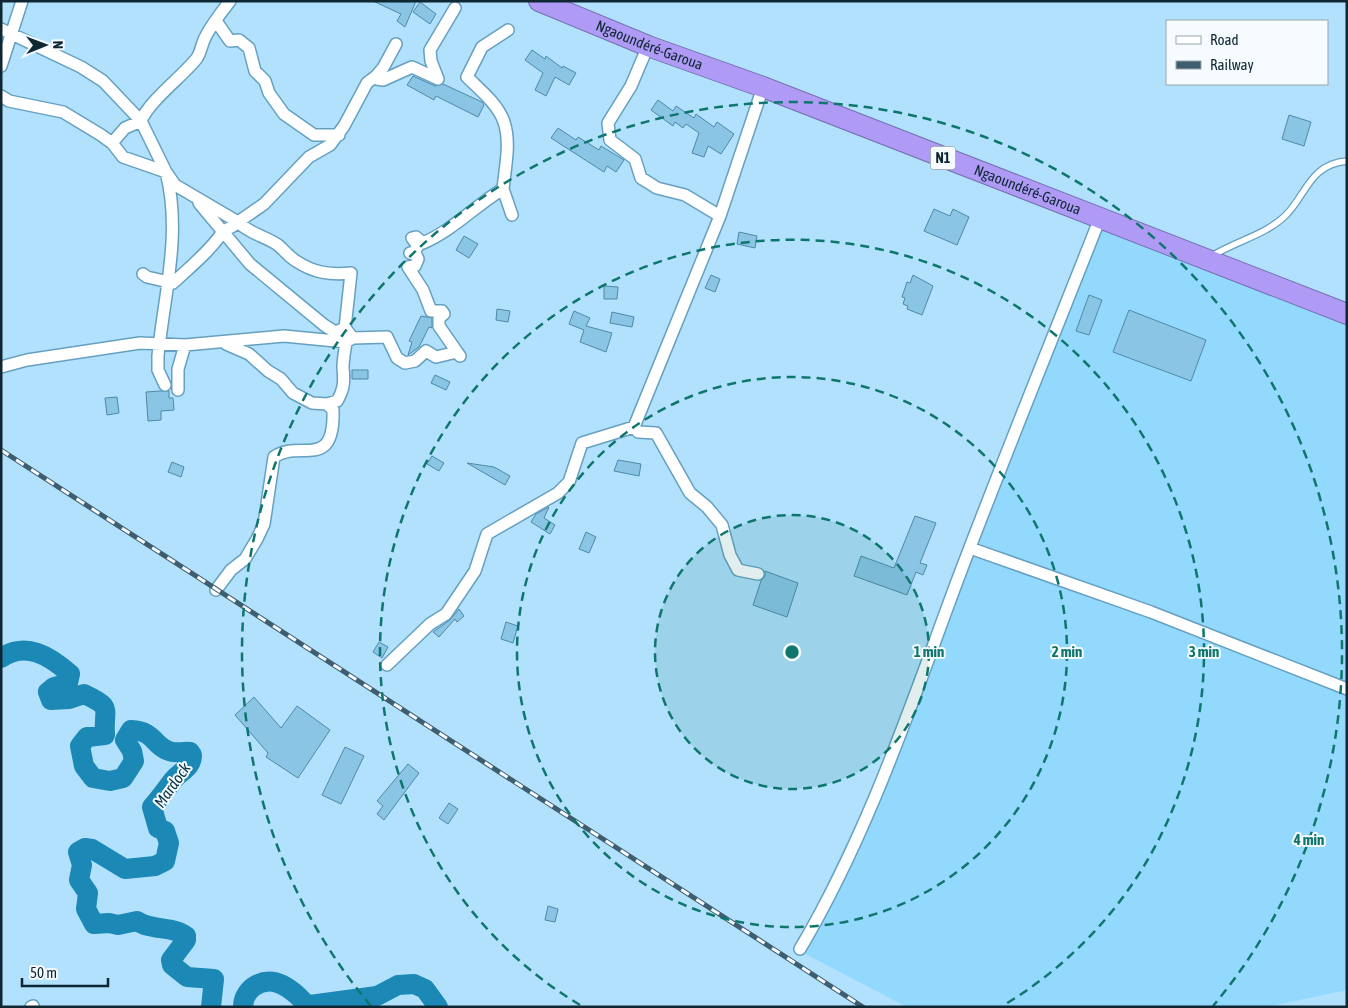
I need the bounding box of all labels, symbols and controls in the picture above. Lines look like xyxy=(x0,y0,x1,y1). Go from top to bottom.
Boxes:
street label: Ngaoundéré-Garoua xyxy=(594,16,705,73)
north arrow xyxy=(20,20,70,70)
legend xyxy=(1166,20,1328,85)
text: Road xyxy=(1210,31,1239,48)
text: N xyxy=(50,41,66,49)
text: Railway xyxy=(1210,56,1254,73)
road number: N1 xyxy=(930,146,956,170)
street label: Ngaoundéré-Garoua xyxy=(972,161,1084,218)
centre of rings xyxy=(783,643,801,661)
text: 1 min xyxy=(914,643,944,660)
text: 2 min xyxy=(1052,643,1082,660)
text: 3 min xyxy=(1189,643,1219,660)
water label: Mardock xyxy=(150,758,194,811)
text: 4 min xyxy=(1293,831,1324,848)
scale bar xyxy=(22,956,109,988)
text: 50 m xyxy=(30,964,57,981)

